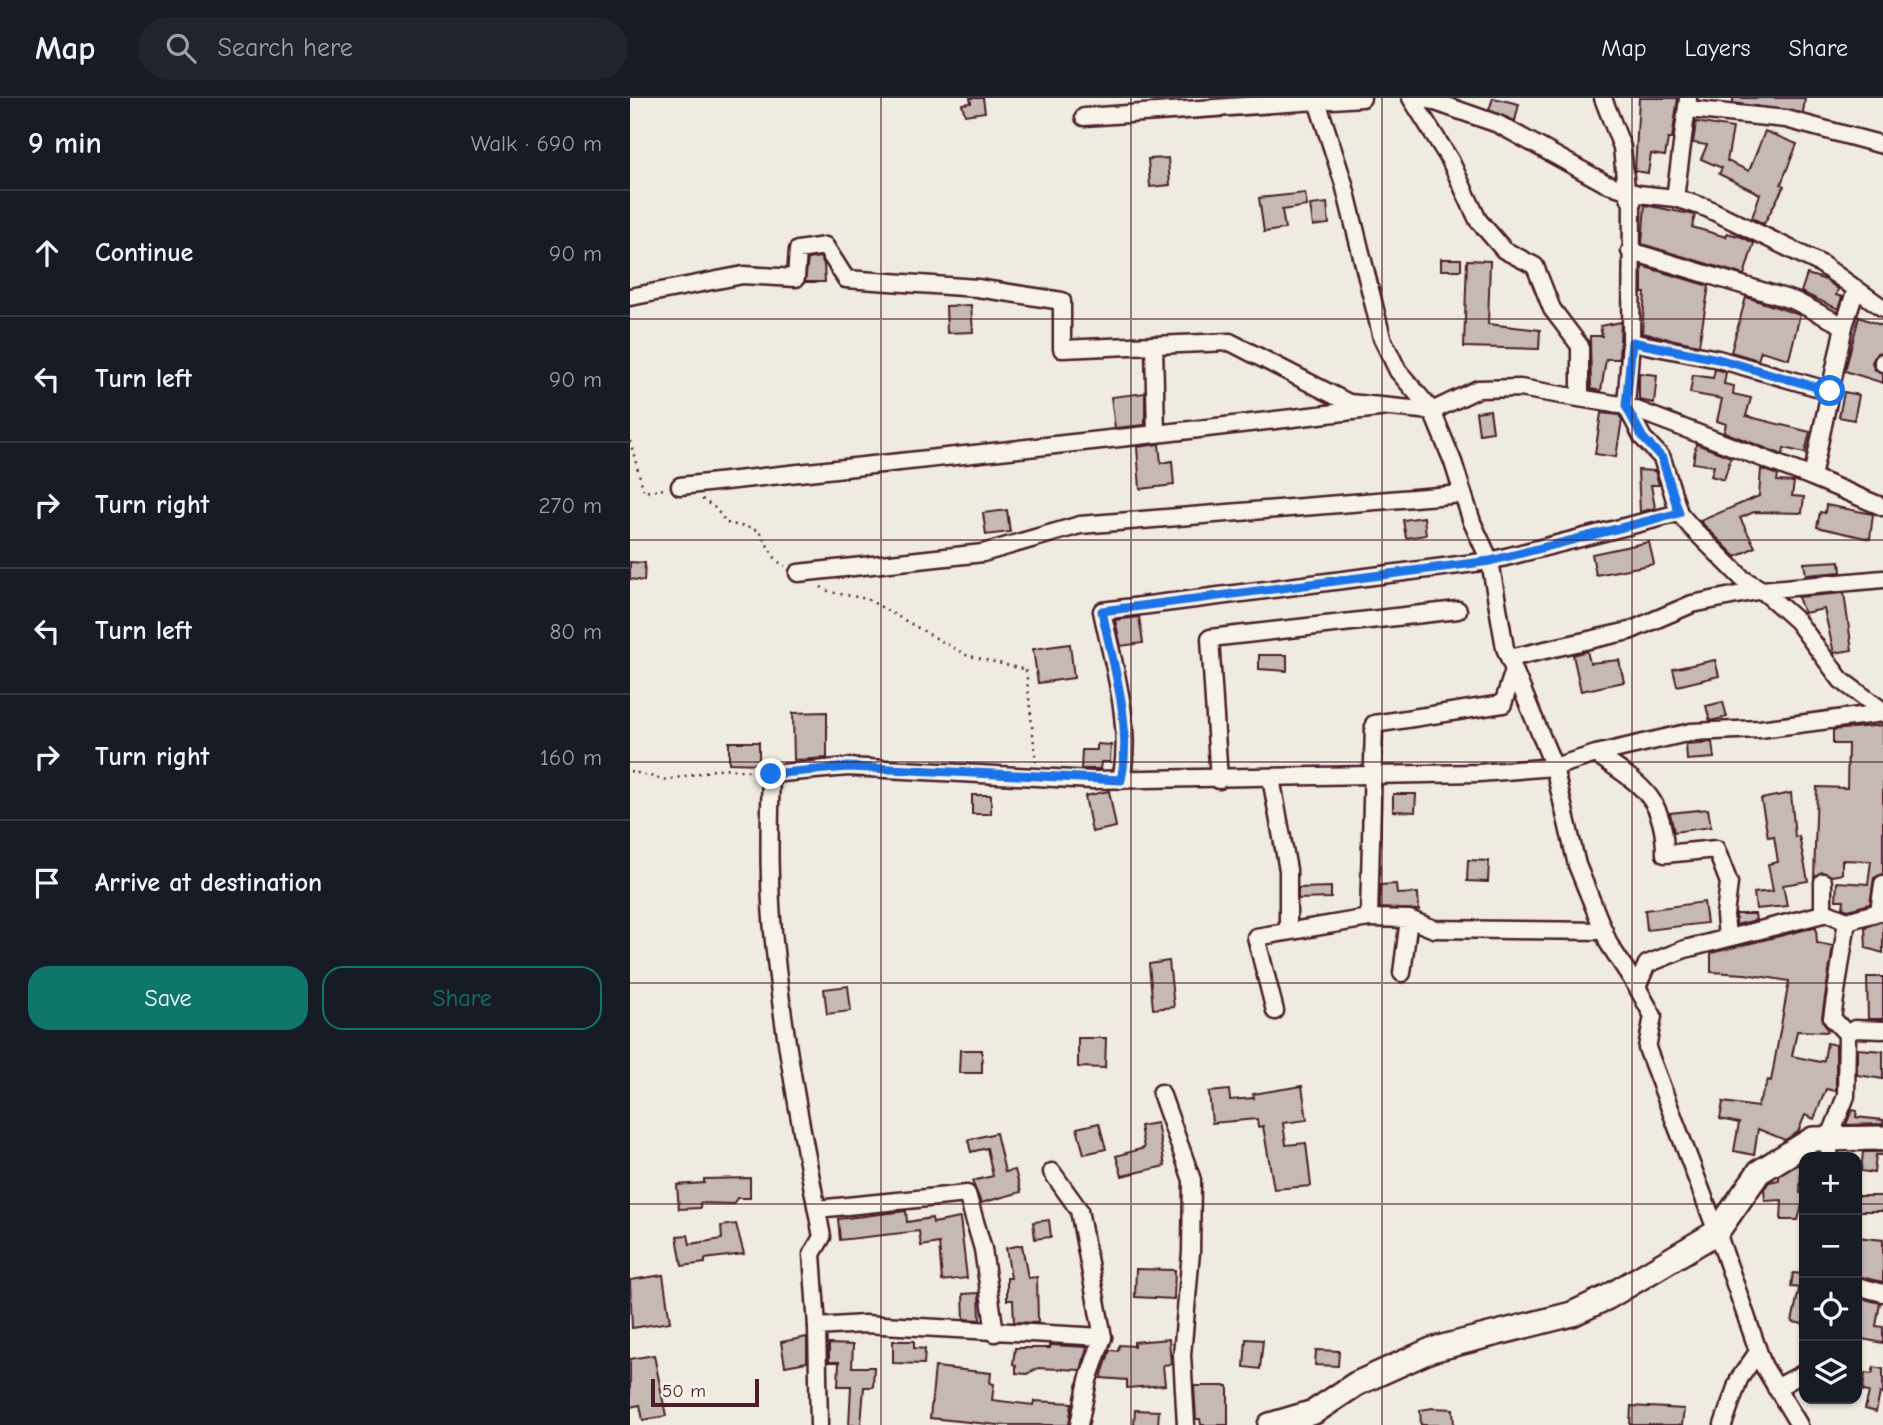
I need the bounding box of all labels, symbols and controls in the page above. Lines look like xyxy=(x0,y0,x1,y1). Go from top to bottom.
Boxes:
search box xyxy=(138,17,628,80)
text: Map xyxy=(35,29,96,67)
icon: search xyxy=(162,29,200,67)
text: Search here xyxy=(218,33,353,63)
text: Map xyxy=(1601,34,1647,62)
text: Layers xyxy=(1685,34,1750,62)
text: Share xyxy=(1788,34,1848,62)
text: 9 min xyxy=(28,126,102,161)
text: Walk · 690 m xyxy=(471,130,602,157)
icon: ahead xyxy=(28,234,66,272)
text: Continue xyxy=(95,238,193,268)
text: 90 m xyxy=(549,240,602,267)
icon: left xyxy=(28,360,66,398)
text: Turn left xyxy=(95,364,192,394)
text: 90 m xyxy=(549,366,602,393)
route start xyxy=(1814,375,1845,406)
icon: right xyxy=(28,486,66,524)
text: Turn right xyxy=(95,490,209,520)
text: 270 m xyxy=(538,492,602,519)
icon: left xyxy=(28,612,66,650)
text: Turn left xyxy=(95,616,192,646)
text: 80 m xyxy=(549,618,602,645)
icon: right xyxy=(28,738,66,776)
text: Turn right xyxy=(95,742,209,772)
text: 160 m xyxy=(540,744,602,771)
route end xyxy=(755,758,786,789)
icon: arrive xyxy=(28,864,66,902)
text: Arrive at destination xyxy=(95,868,322,898)
button: Save xyxy=(28,966,308,1030)
button: Share xyxy=(322,966,602,1030)
map controls xyxy=(1799,1152,1862,1404)
button: + xyxy=(1799,1152,1862,1215)
button: − xyxy=(1799,1215,1862,1278)
button: locate xyxy=(1799,1278,1862,1341)
button: layers xyxy=(1799,1341,1862,1404)
scale bar xyxy=(651,1376,760,1408)
text: 50 m xyxy=(662,1380,706,1402)

